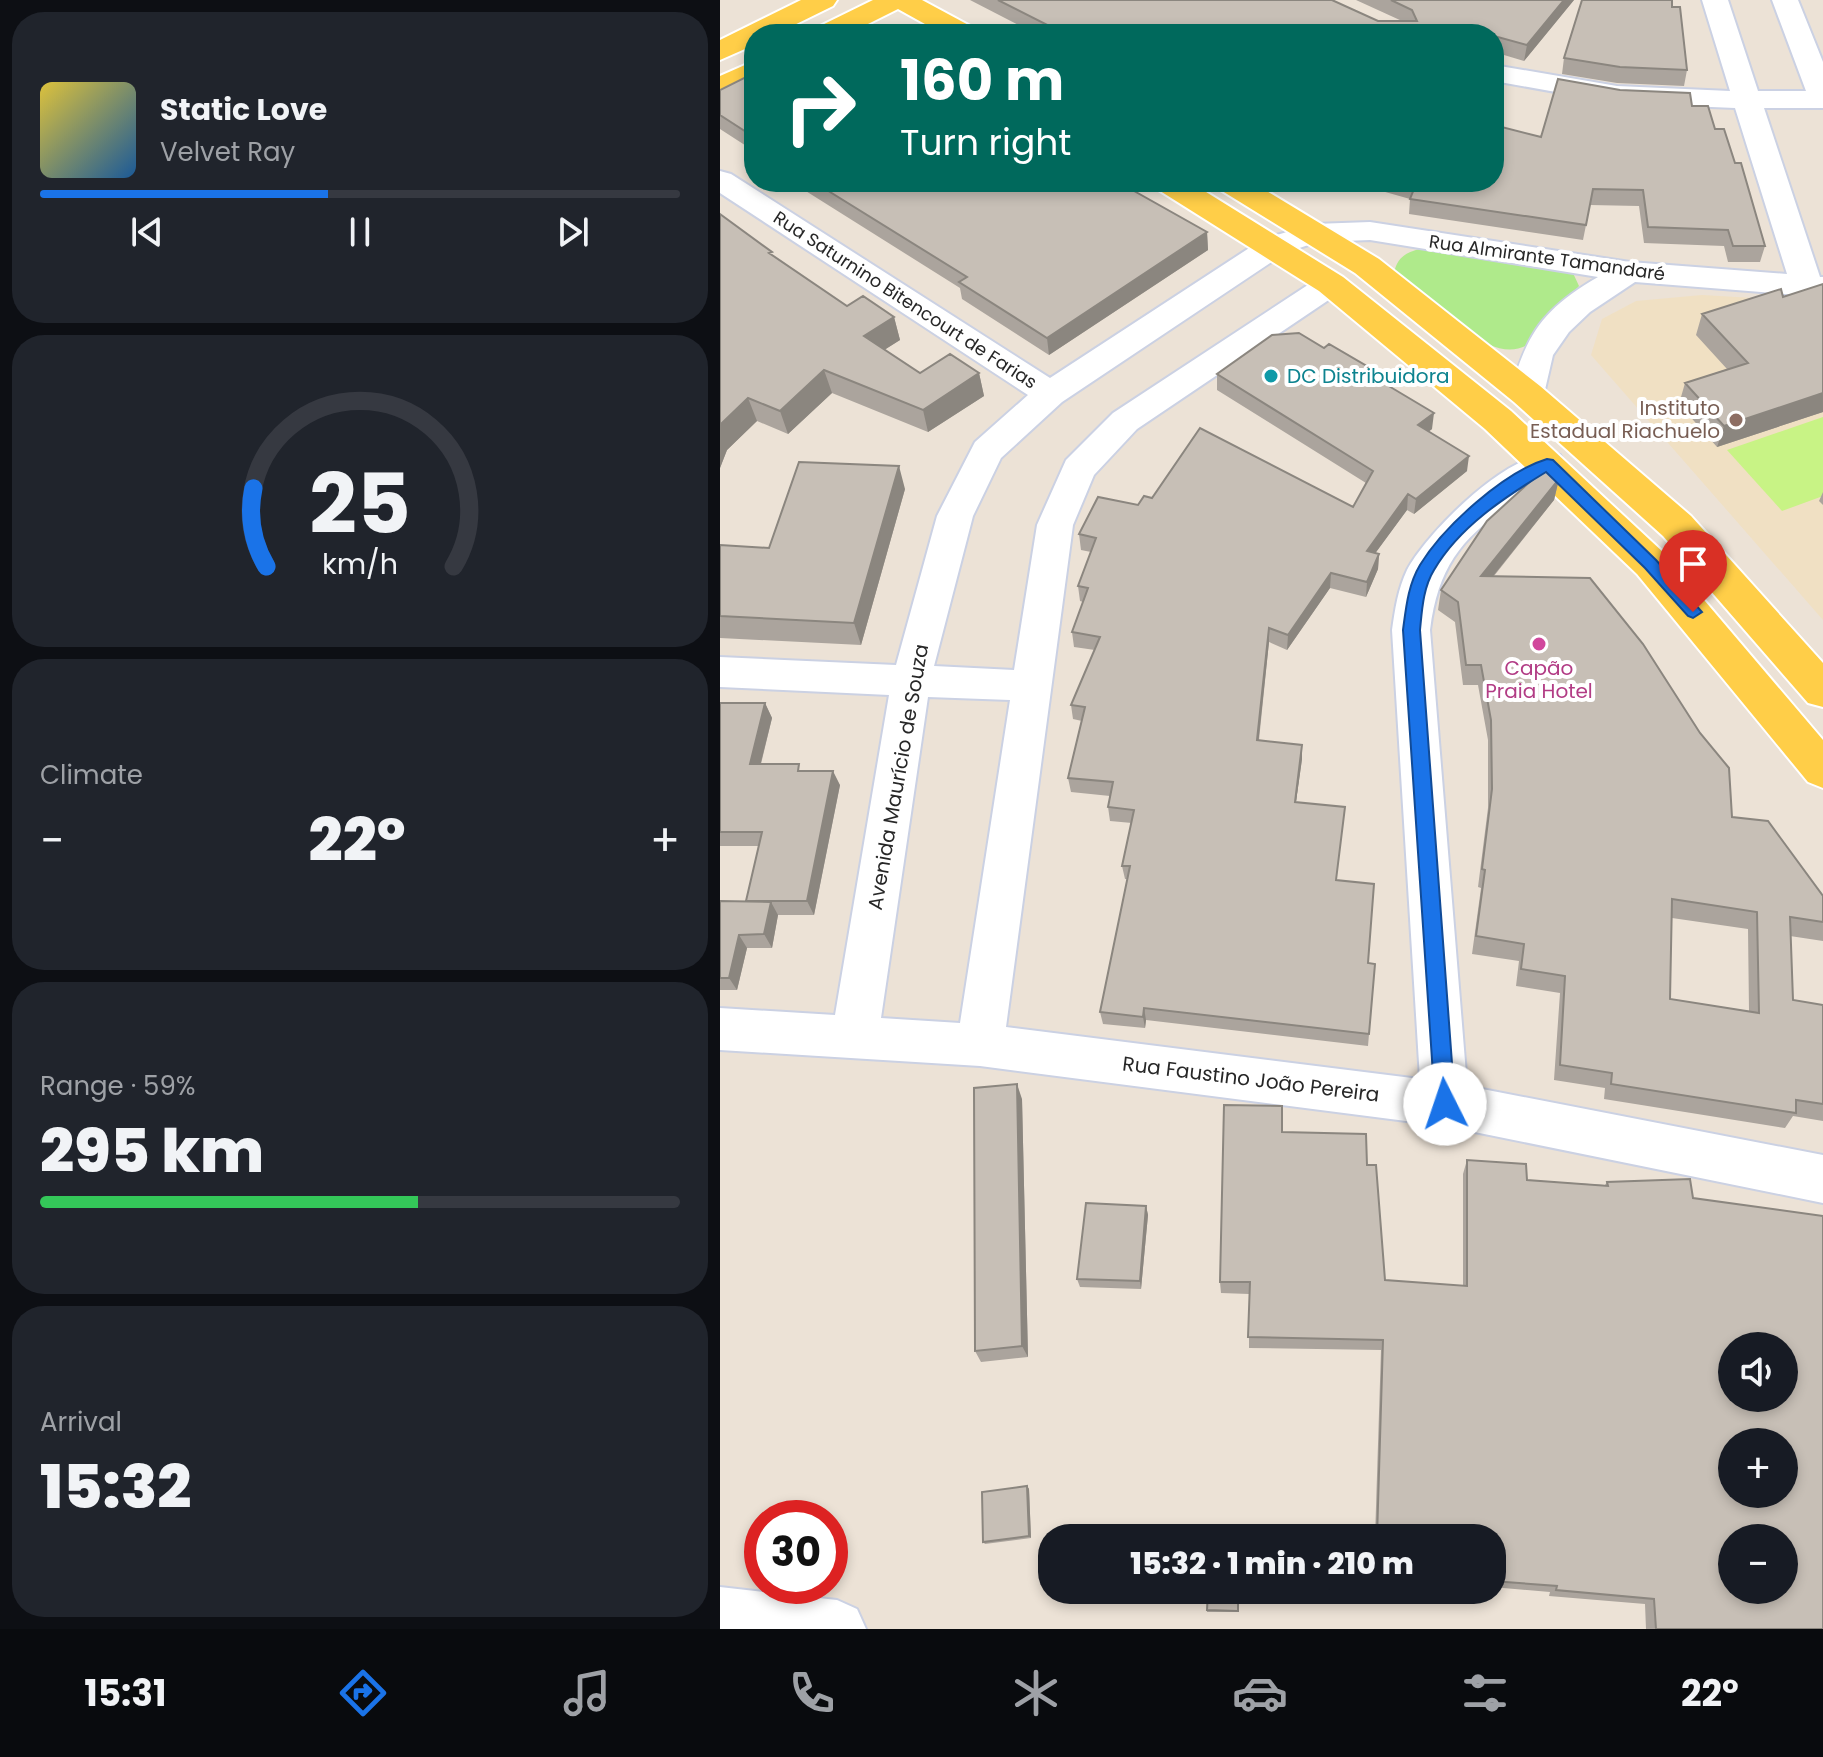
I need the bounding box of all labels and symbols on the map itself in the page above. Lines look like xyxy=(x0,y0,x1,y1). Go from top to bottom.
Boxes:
street label: Rua Saturnino Bitencourt de Farias xyxy=(769,205,1042,394)
street label: Rua Almirante Tamandaré xyxy=(1427,229,1667,286)
place label: DC Distribuidora xyxy=(1287,362,1450,390)
marker: DC Distribuidora xyxy=(1262,367,1280,385)
place label: Instituto Estadual Riachuelo xyxy=(1530,394,1720,445)
marker: Instituto Estadual Riachuelo xyxy=(1727,411,1745,429)
pin xyxy=(1659,530,1727,612)
marker: Capão Praia Hotel xyxy=(1530,635,1548,653)
street label: Avenida Maurício de Souza xyxy=(861,642,935,912)
place label: Capão Praia Hotel xyxy=(1485,654,1593,705)
street label: Rua Faustino João Pereira xyxy=(1121,1049,1381,1109)
position arrow xyxy=(1403,1062,1487,1146)
speed limit sign: 30 xyxy=(744,1500,848,1604)

